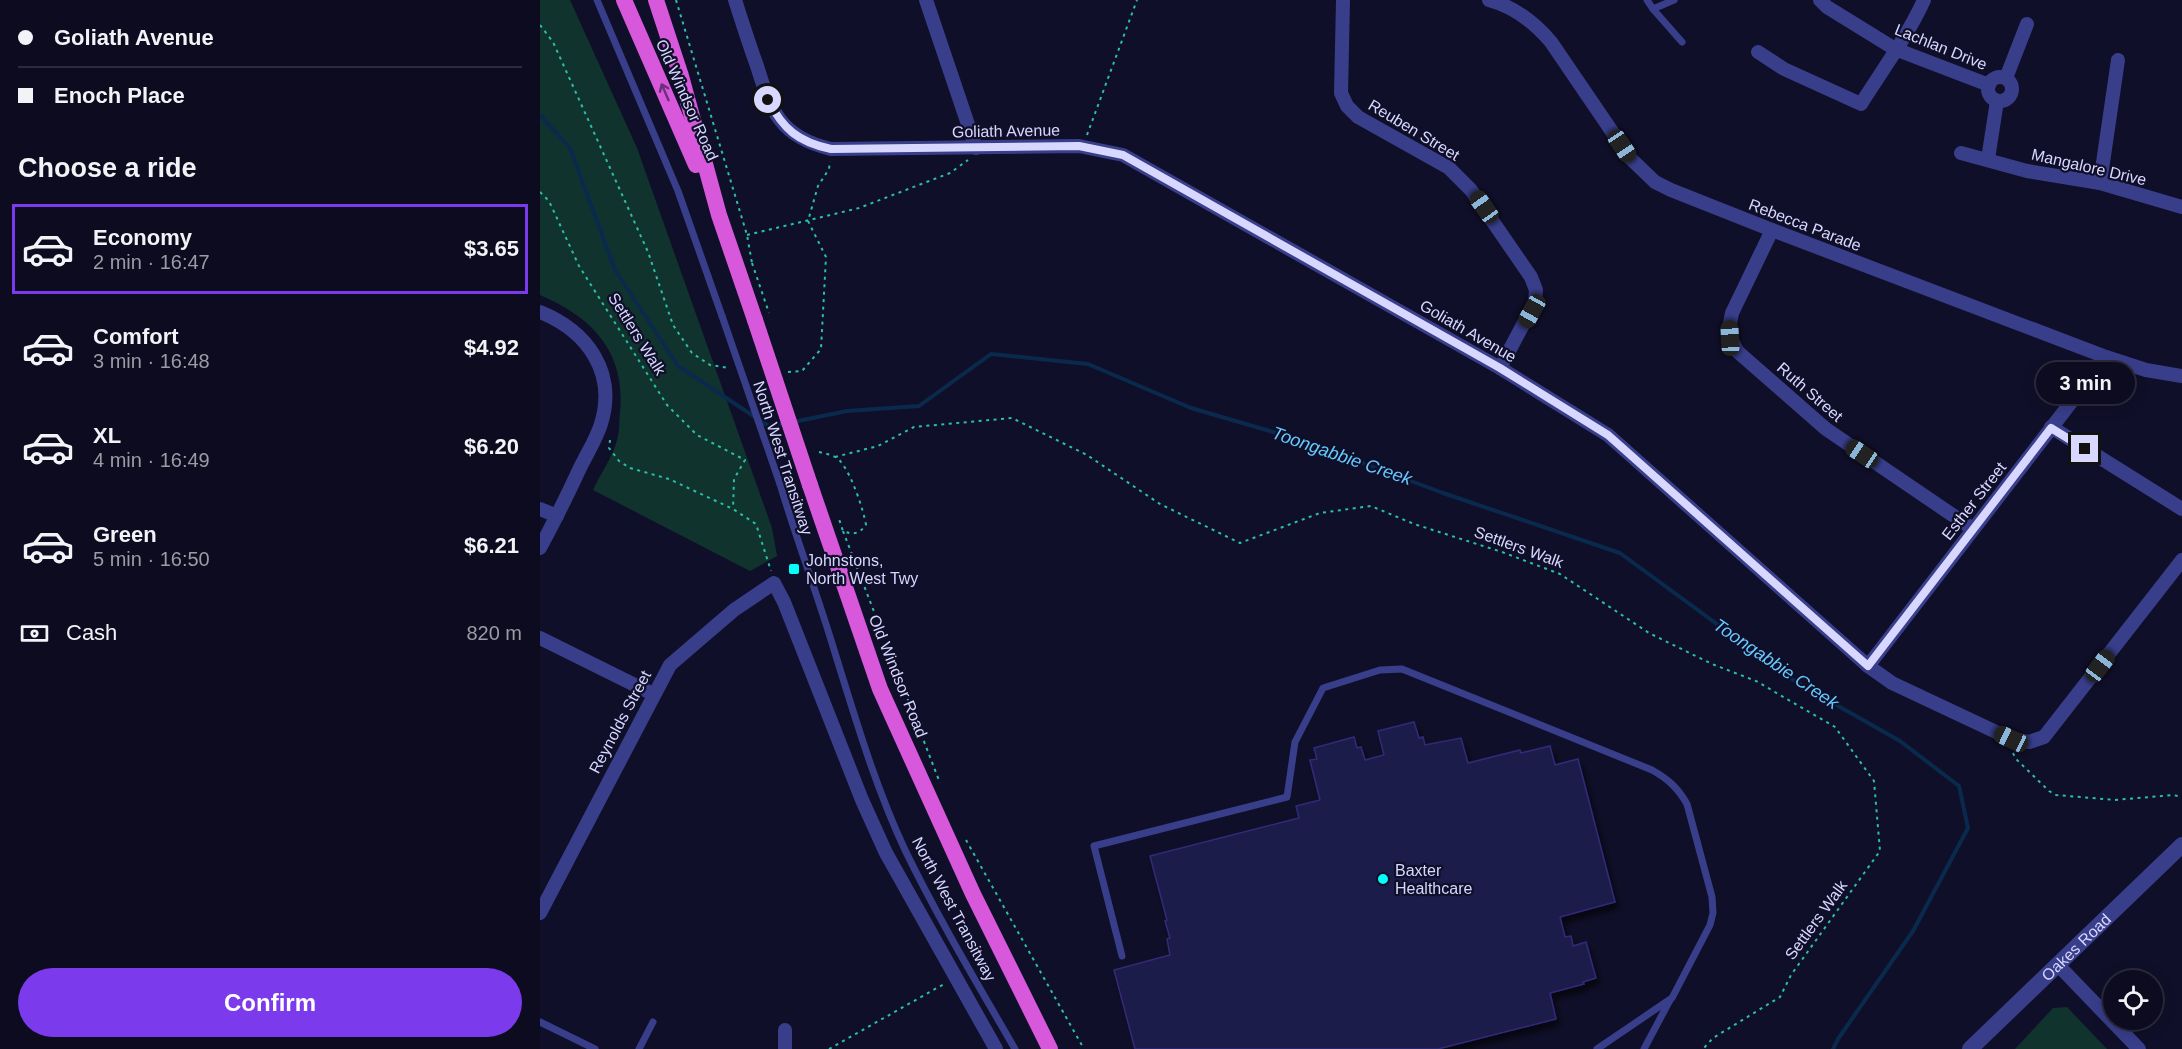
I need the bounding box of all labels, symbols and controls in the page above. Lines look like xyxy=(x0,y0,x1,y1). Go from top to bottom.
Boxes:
street label: Lachlan Drive xyxy=(1892,21,1990,73)
text: Goliath Avenue xyxy=(54,25,214,50)
street label: Old Windsor Road xyxy=(653,37,721,163)
text: Enoch Place xyxy=(54,83,185,108)
one-way arrow xyxy=(658,84,670,102)
route start xyxy=(754,86,781,113)
street label: Reuben Street xyxy=(1365,96,1463,164)
street label: Goliath Avenue xyxy=(952,122,1060,140)
car xyxy=(1604,126,1640,166)
street label: Mangalore Drive xyxy=(2030,146,2148,189)
text: Choose a ride xyxy=(18,153,197,183)
car xyxy=(1466,187,1502,227)
street label: Rebecca Parade xyxy=(1746,196,1864,254)
icon: car xyxy=(21,222,75,276)
text: Economy xyxy=(93,225,192,250)
text: $3.65 xyxy=(464,236,519,261)
text: 2 min · 16:47 xyxy=(93,251,210,273)
street label: Settlers Walk xyxy=(605,290,670,379)
car xyxy=(1515,291,1549,331)
street label: Goliath Avenue xyxy=(1417,297,1519,365)
car xyxy=(1720,320,1740,356)
icon: car xyxy=(21,321,75,375)
text: Comfort xyxy=(93,324,179,349)
text: $4.92 xyxy=(464,335,519,360)
text: 3 min · 16:48 xyxy=(93,350,210,372)
street label: Ruth Street xyxy=(1774,359,1847,425)
callout: 3 min xyxy=(2036,362,2134,404)
text: 3 min xyxy=(2059,372,2112,394)
street label: North West Transitway xyxy=(750,379,816,537)
icon: car xyxy=(21,420,75,474)
text: XL xyxy=(93,423,121,448)
water label: Toongabbie Creek xyxy=(1270,423,1415,490)
text: $6.20 xyxy=(464,434,519,459)
route end xyxy=(2071,435,2098,462)
car xyxy=(1842,436,1882,472)
text: 4 min · 16:49 xyxy=(93,449,210,471)
street label: Esther Street xyxy=(1939,459,2010,543)
icon: car xyxy=(21,519,75,573)
text: Green xyxy=(93,522,157,547)
street label: Settlers Walk xyxy=(1472,523,1567,571)
text: $6.21 xyxy=(464,533,519,558)
text: 5 min · 16:50 xyxy=(93,548,210,570)
place label: Johnstons, North West Twy xyxy=(806,552,918,587)
marker: Johnstons, North West Twy xyxy=(787,562,801,576)
street label: Old Windsor Road xyxy=(866,612,930,740)
water label: Toongabbie Creek xyxy=(1710,615,1843,714)
icon: cash xyxy=(18,617,51,650)
text: Cash xyxy=(66,620,117,645)
text: 820 m xyxy=(466,622,522,644)
car xyxy=(2082,646,2118,686)
street label: Reynolds Street xyxy=(586,667,654,776)
car xyxy=(1991,723,2031,755)
street label: North West Transitway xyxy=(909,834,999,984)
place label: Baxter Healthcare xyxy=(1395,862,1472,897)
marker: Baxter Healthcare xyxy=(1376,872,1390,886)
street label: Settlers Walk xyxy=(1782,876,1851,963)
street label: Oakes Road xyxy=(2038,910,2114,984)
button: Confirm xyxy=(18,968,522,1037)
map controls xyxy=(2103,970,2163,1030)
button: locate xyxy=(2103,970,2163,1030)

